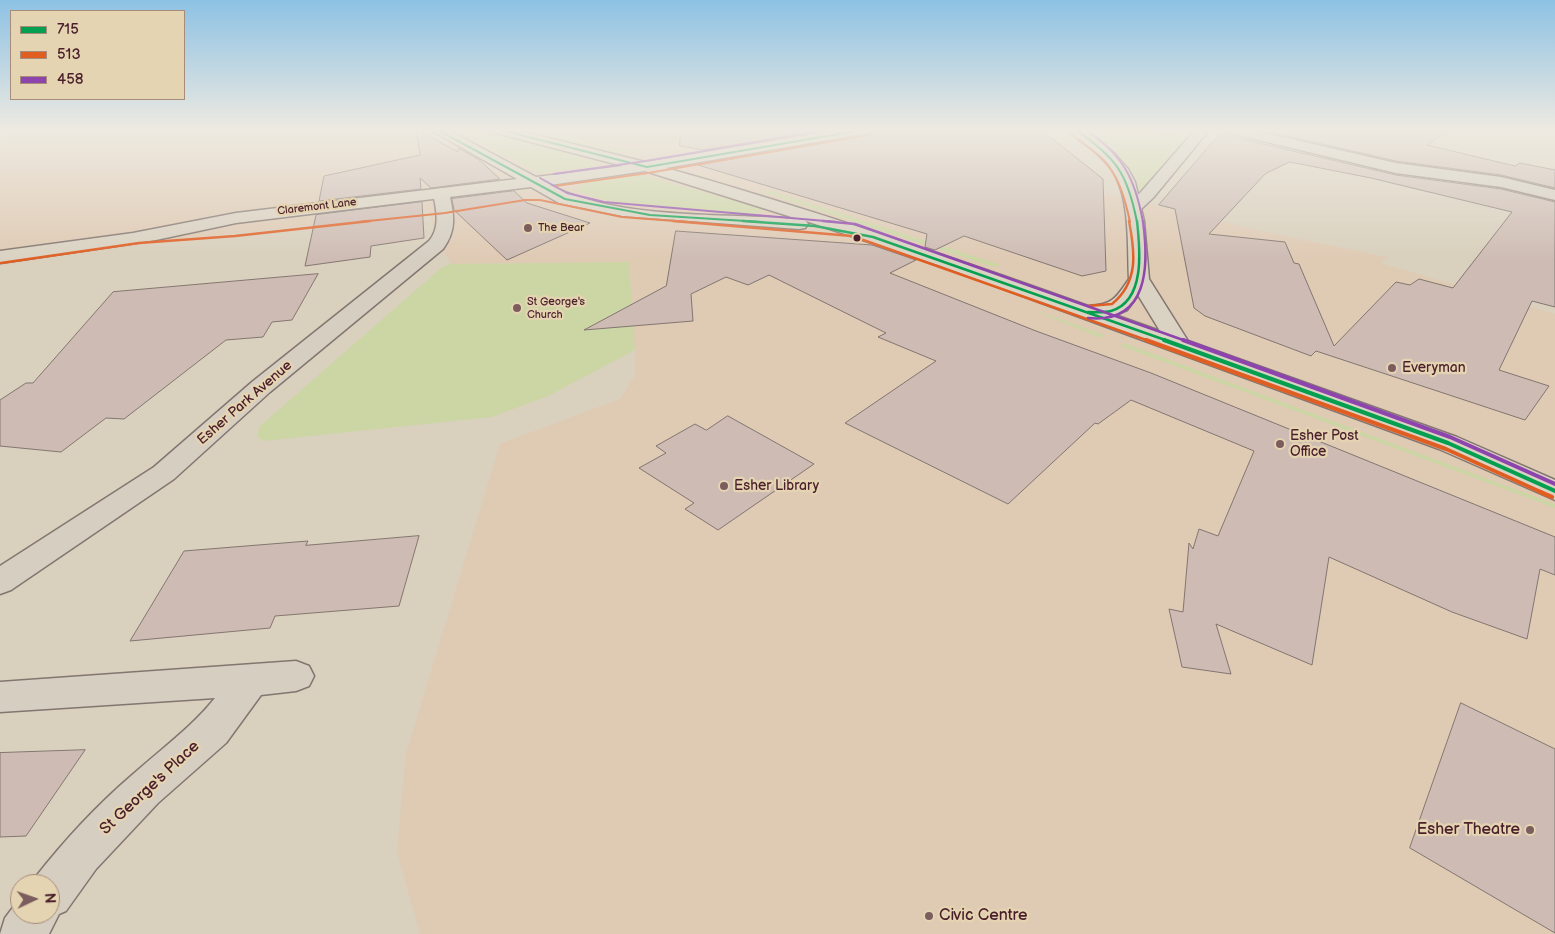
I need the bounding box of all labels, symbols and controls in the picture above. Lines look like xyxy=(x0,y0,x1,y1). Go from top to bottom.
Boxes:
legend xyxy=(10,10,185,100)
text: 715 xyxy=(57,20,79,39)
text: 513 xyxy=(57,45,81,64)
text: 458 xyxy=(57,70,84,89)
street label: Claremont Lane xyxy=(277,196,357,218)
place label: The Bear xyxy=(538,221,584,235)
marker: The Bear xyxy=(522,222,534,234)
unlabelled marker xyxy=(852,233,862,243)
place label: St George's Church xyxy=(527,295,585,321)
marker: St George's Church xyxy=(511,302,523,314)
street label: Esher Park Avenue xyxy=(194,357,296,449)
place label: Everyman xyxy=(1402,360,1466,376)
marker: Everyman xyxy=(1386,362,1398,374)
place label: Esher Post Office xyxy=(1290,428,1358,461)
marker: Esher Post Office xyxy=(1274,438,1286,450)
place label: Esher Library xyxy=(734,478,819,494)
marker: Esher Library xyxy=(718,480,730,492)
street label: St George's Place xyxy=(96,737,204,839)
place label: Esher Theatre xyxy=(1417,820,1520,840)
marker: Esher Theatre xyxy=(1524,824,1536,836)
north arrow xyxy=(10,874,60,924)
text: N xyxy=(41,893,58,904)
place label: Civic Centre xyxy=(939,906,1028,926)
marker: Civic Centre xyxy=(923,910,935,922)

